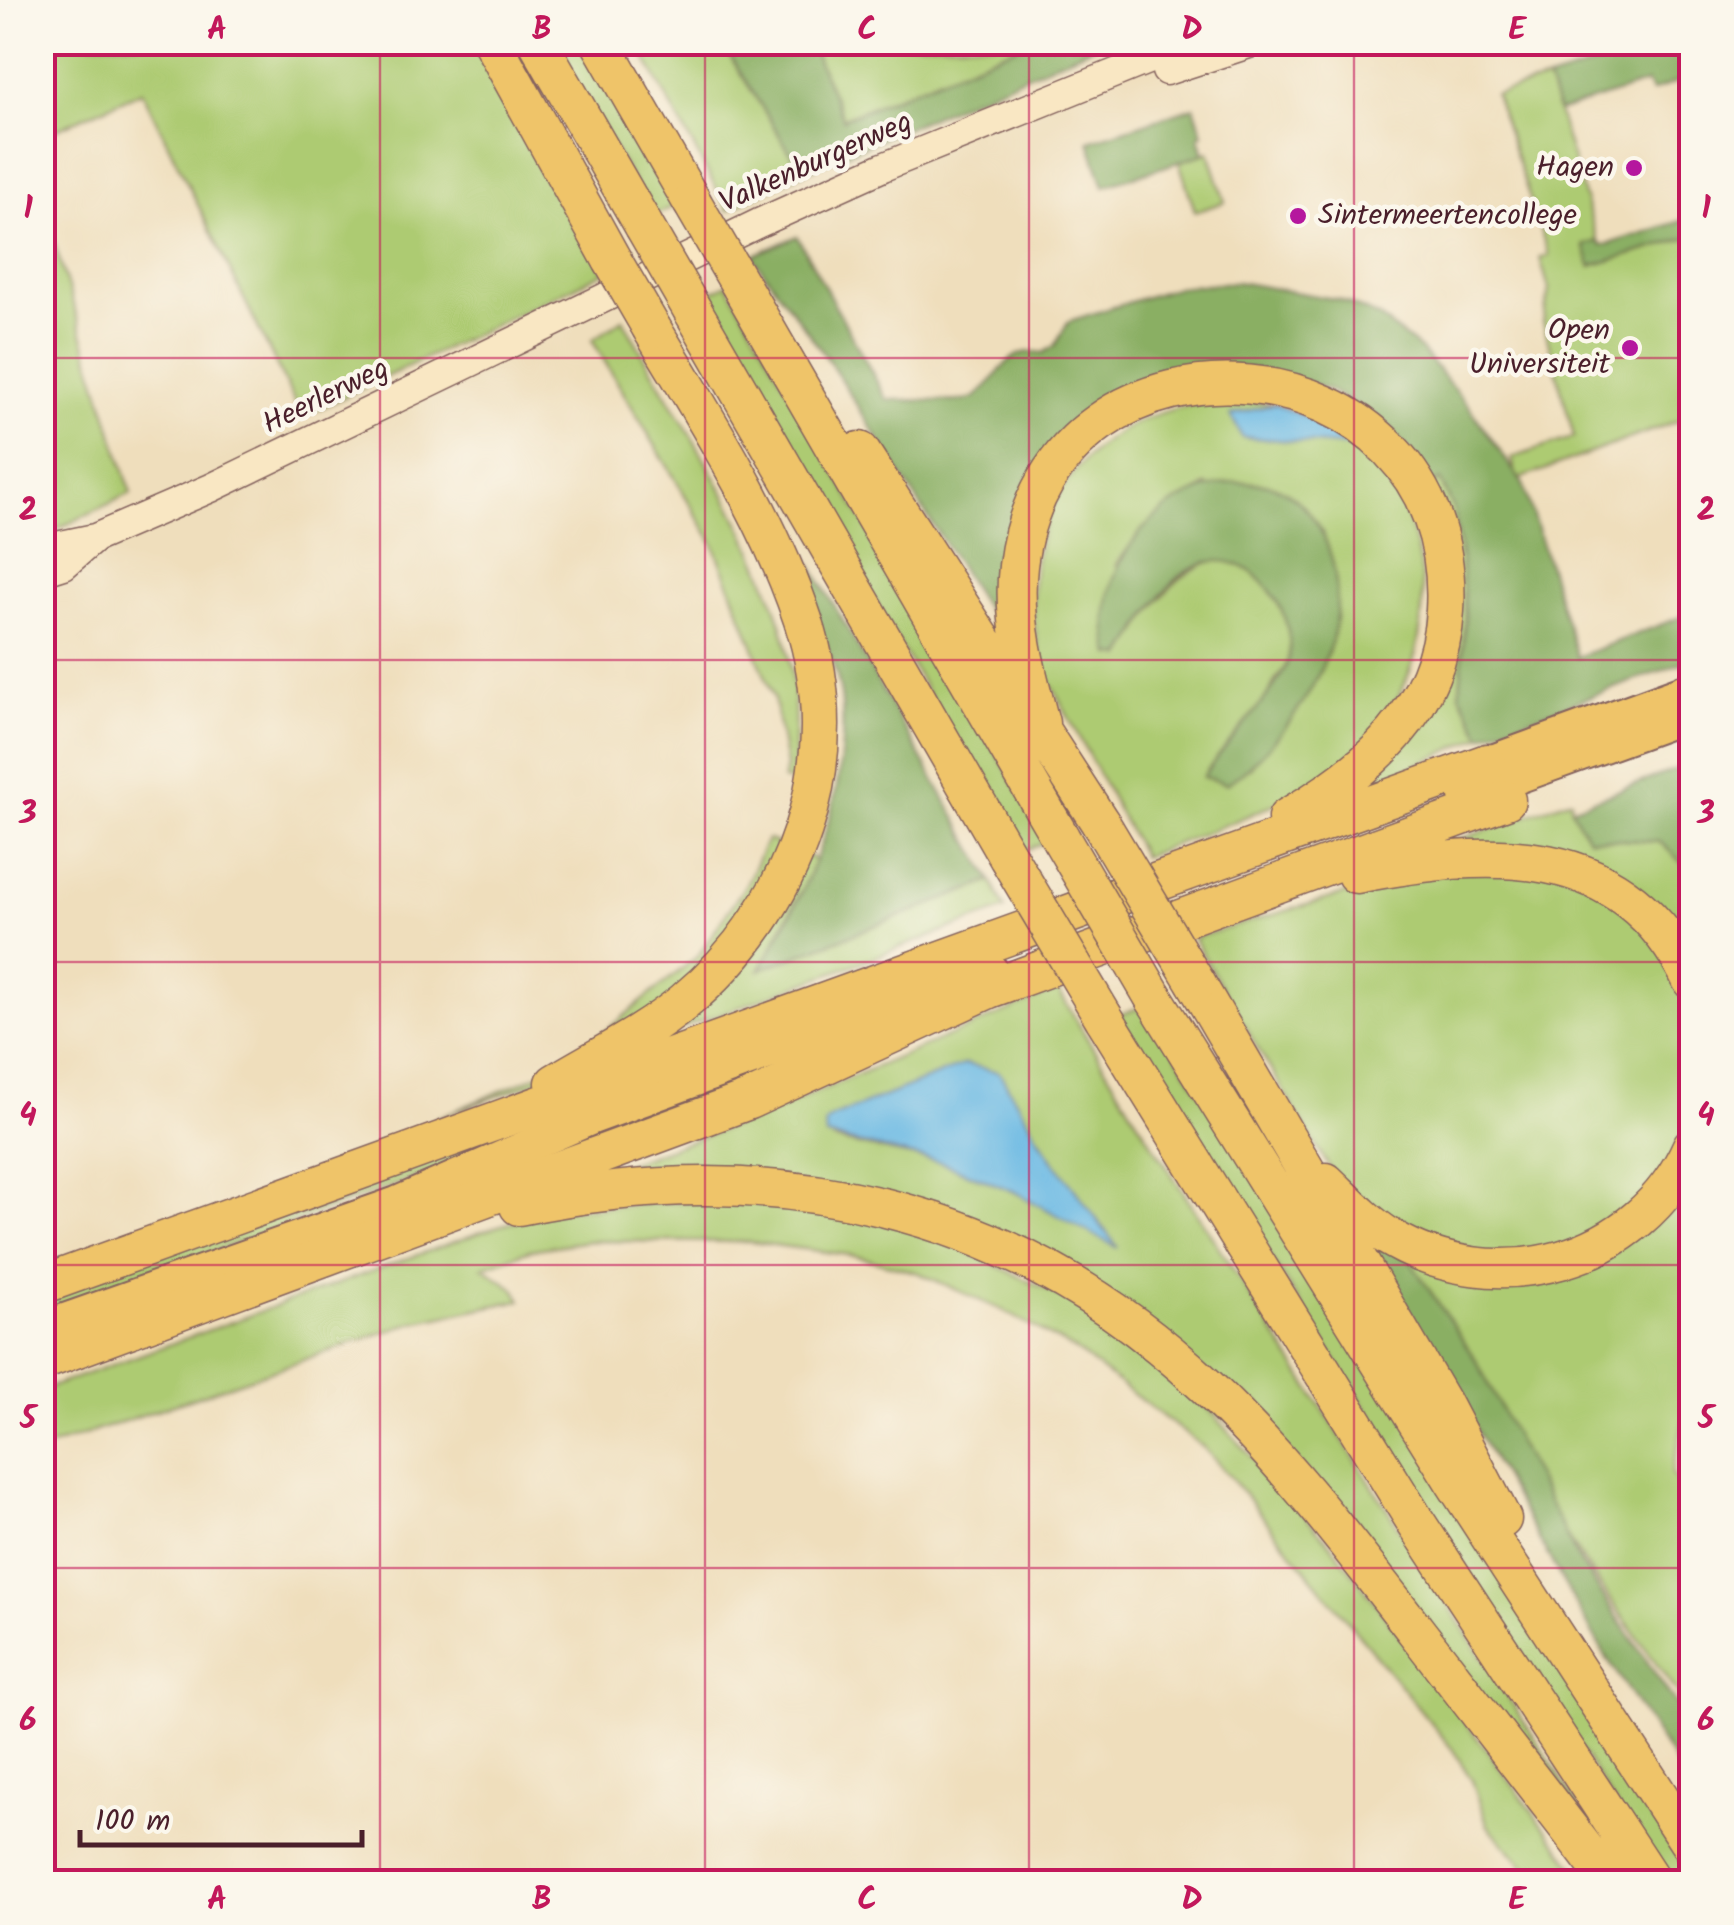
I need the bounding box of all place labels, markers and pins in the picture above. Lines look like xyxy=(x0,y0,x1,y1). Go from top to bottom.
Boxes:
place label: Hagen xyxy=(1536,144,1614,192)
marker: Hagen xyxy=(1623,157,1645,179)
place label: Sintermeertencollege xyxy=(1318,192,1577,240)
marker: Sintermeertencollege xyxy=(1287,205,1309,227)
place label: Open Universiteit xyxy=(1469,307,1610,389)
marker: Open Universiteit xyxy=(1619,337,1641,359)

